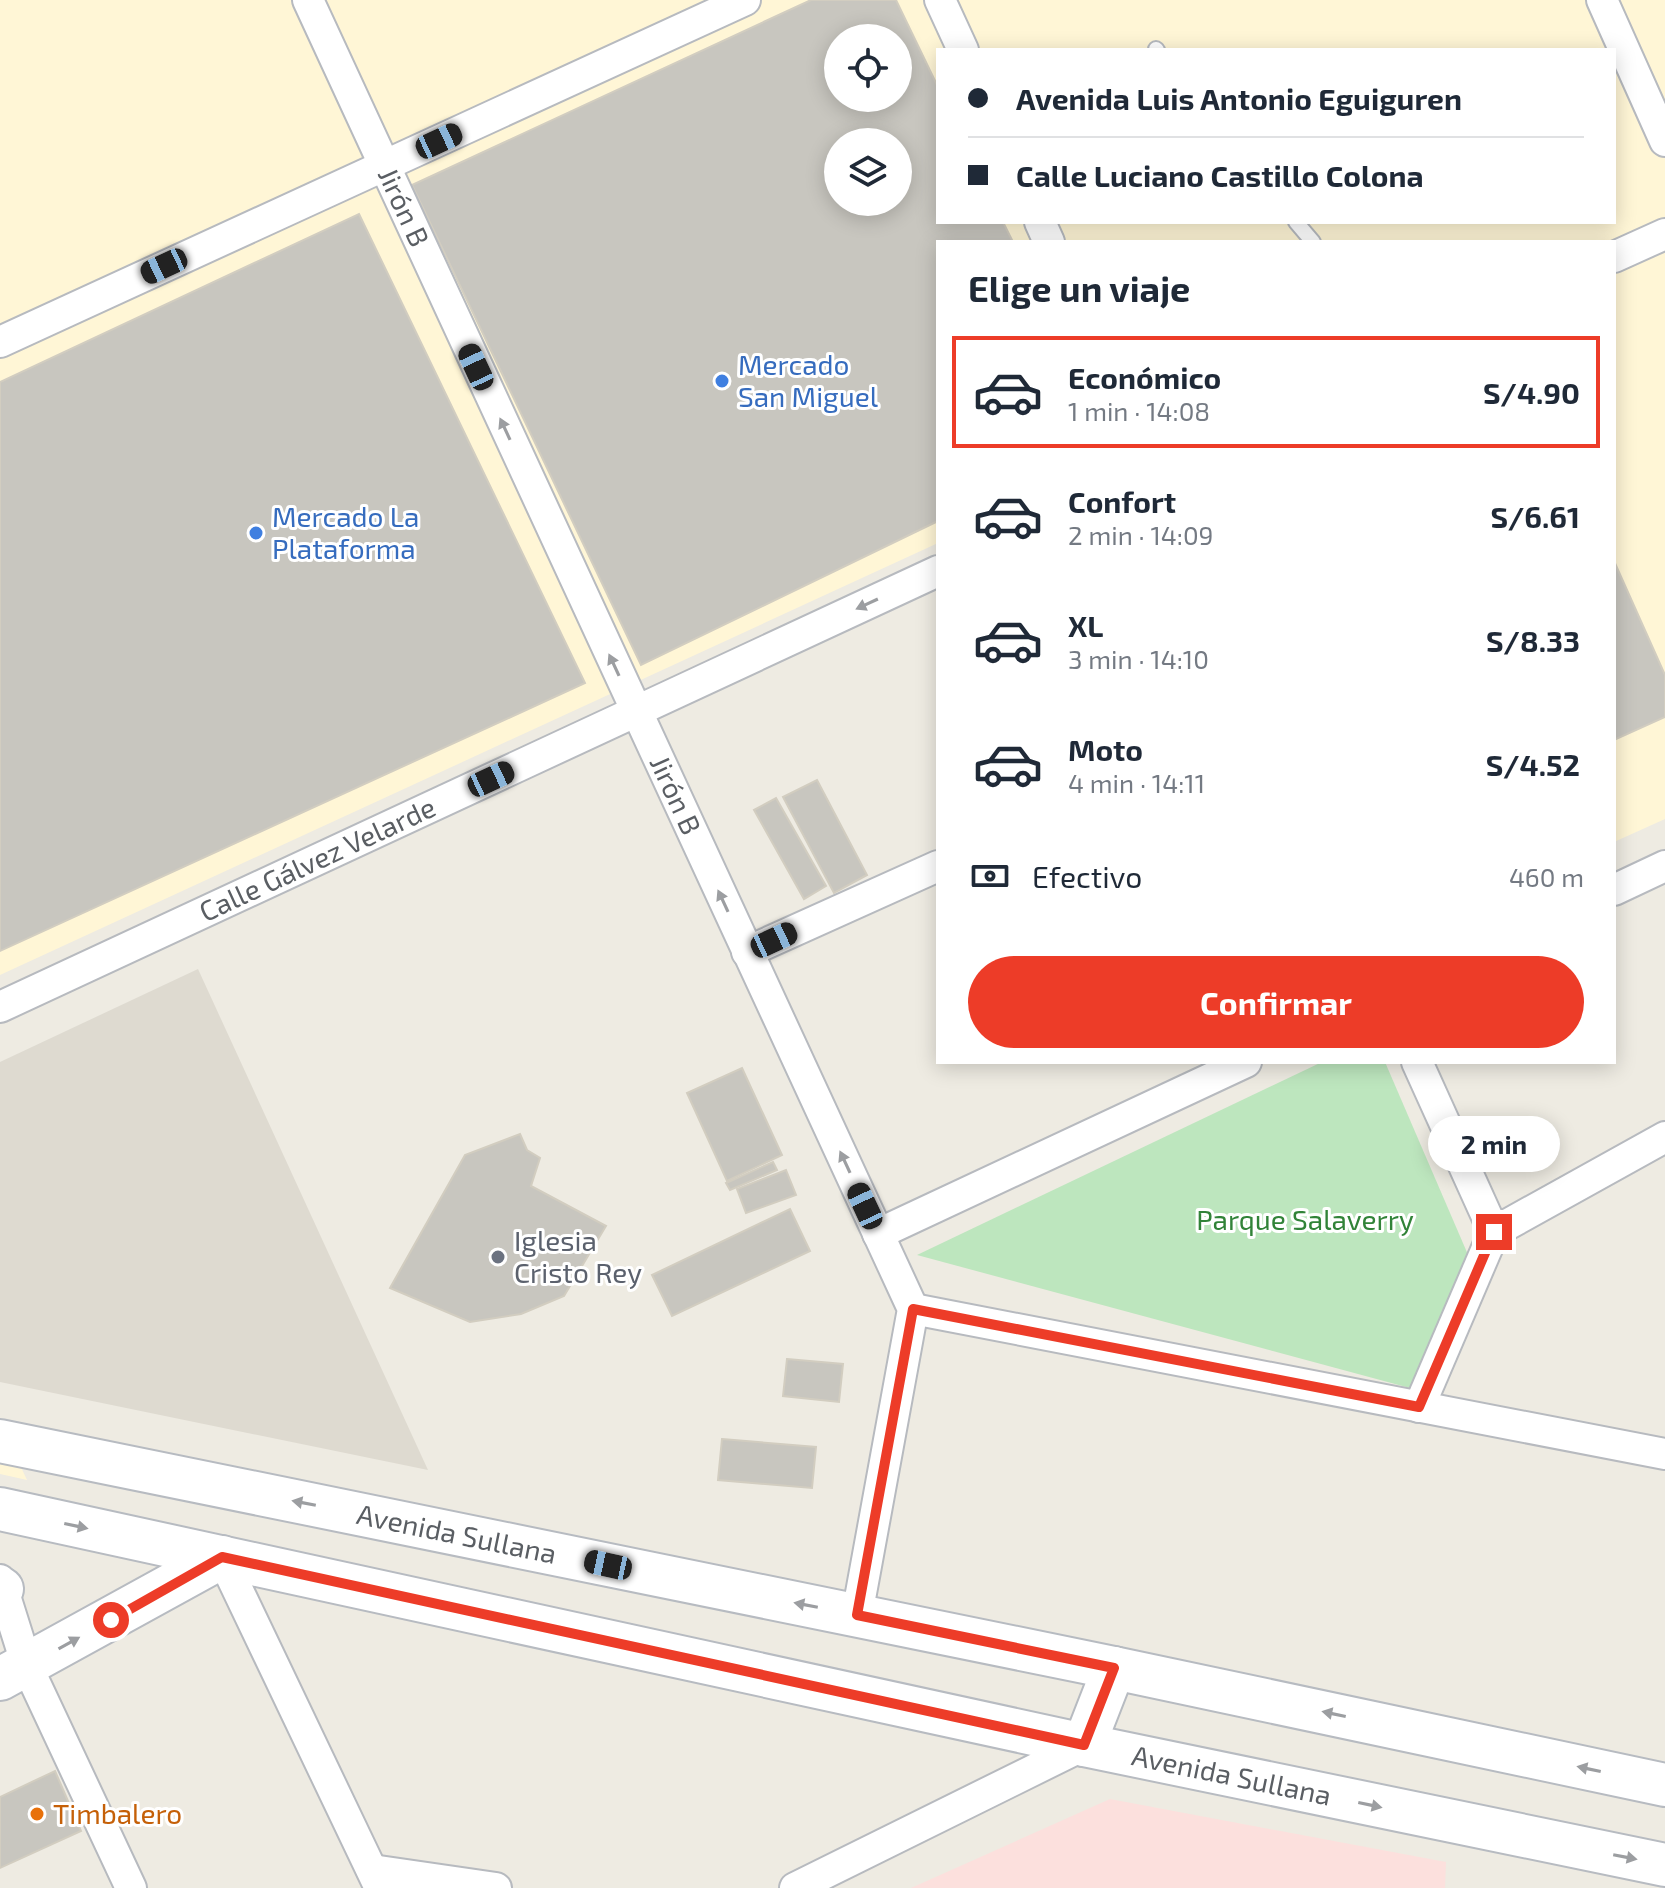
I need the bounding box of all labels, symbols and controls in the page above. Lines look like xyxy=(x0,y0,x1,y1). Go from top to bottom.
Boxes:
map controls xyxy=(824,24,912,216)
button: locate xyxy=(824,24,912,112)
text: Avenida Luis Antonio Eguiguren xyxy=(1016,80,1462,116)
car xyxy=(412,120,466,162)
button: layers xyxy=(824,128,912,216)
text: Calle Luciano Castillo Colona xyxy=(1016,157,1424,193)
street label: Jirón B xyxy=(372,162,437,251)
car xyxy=(137,245,191,287)
text: Elige un viaje xyxy=(968,266,1190,309)
car xyxy=(455,340,497,394)
place label: Mercado San Miguel xyxy=(738,347,879,413)
icon: car xyxy=(972,356,1044,428)
text: Económico xyxy=(1068,359,1221,395)
marker: Mercado San Miguel xyxy=(713,372,731,390)
text: S/4.90 xyxy=(1483,374,1580,410)
text: 1 min · 14:08 xyxy=(1068,395,1210,426)
one-way arrow xyxy=(498,418,512,441)
icon: car xyxy=(972,480,1044,552)
text: Confort xyxy=(1068,483,1176,519)
text: S/6.61 xyxy=(1490,498,1580,534)
place label: Mercado La Plataforma xyxy=(272,499,419,565)
text: 2 min · 14:09 xyxy=(1068,519,1214,550)
marker: Mercado La Plataforma xyxy=(247,524,265,542)
one-way arrow xyxy=(856,597,879,611)
icon: car xyxy=(972,604,1044,676)
text: XL xyxy=(1068,607,1103,643)
text: S/8.33 xyxy=(1486,622,1580,658)
text: 3 min · 14:10 xyxy=(1068,643,1209,674)
one-way arrow xyxy=(607,654,621,677)
icon: car xyxy=(972,728,1044,800)
text: Moto xyxy=(1068,731,1143,767)
text: S/4.52 xyxy=(1486,746,1580,782)
street label: Jirón B xyxy=(644,750,709,840)
car xyxy=(464,758,518,800)
text: 4 min · 14:11 xyxy=(1068,767,1205,798)
street label: Calle Gálvez Velarde xyxy=(194,789,440,928)
icon: cash xyxy=(968,854,1012,898)
text: Efectivo xyxy=(1032,858,1142,894)
text: 460 m xyxy=(1509,861,1584,892)
one-way arrow xyxy=(716,890,730,913)
car xyxy=(747,919,801,961)
button: Confirmar xyxy=(968,956,1584,1048)
callout: 2 min xyxy=(1428,1116,1560,1172)
text: 2 min xyxy=(1461,1128,1527,1159)
one-way arrow xyxy=(838,1151,852,1174)
car xyxy=(844,1179,886,1233)
park label: Parque Salaverry xyxy=(1196,1202,1414,1236)
route end xyxy=(1476,1214,1512,1250)
place label: Iglesia Cristo Rey xyxy=(514,1223,642,1289)
marker: Iglesia Cristo Rey xyxy=(489,1248,507,1266)
one-way arrow xyxy=(291,1496,316,1509)
street label: Avenida Sullana xyxy=(354,1496,560,1570)
one-way arrow xyxy=(64,1520,89,1533)
car xyxy=(582,1548,634,1582)
one-way arrow xyxy=(793,1598,818,1611)
route start xyxy=(93,1602,129,1638)
one-way arrow xyxy=(58,1636,80,1650)
one-way arrow xyxy=(1322,1708,1347,1720)
street label: Avenida Sullana xyxy=(1129,1737,1334,1812)
one-way arrow xyxy=(1576,1762,1601,1774)
place label: Timbalero xyxy=(53,1796,182,1830)
one-way arrow xyxy=(1358,1800,1383,1812)
marker: Timbalero xyxy=(28,1805,46,1823)
one-way arrow xyxy=(1613,1851,1638,1864)

